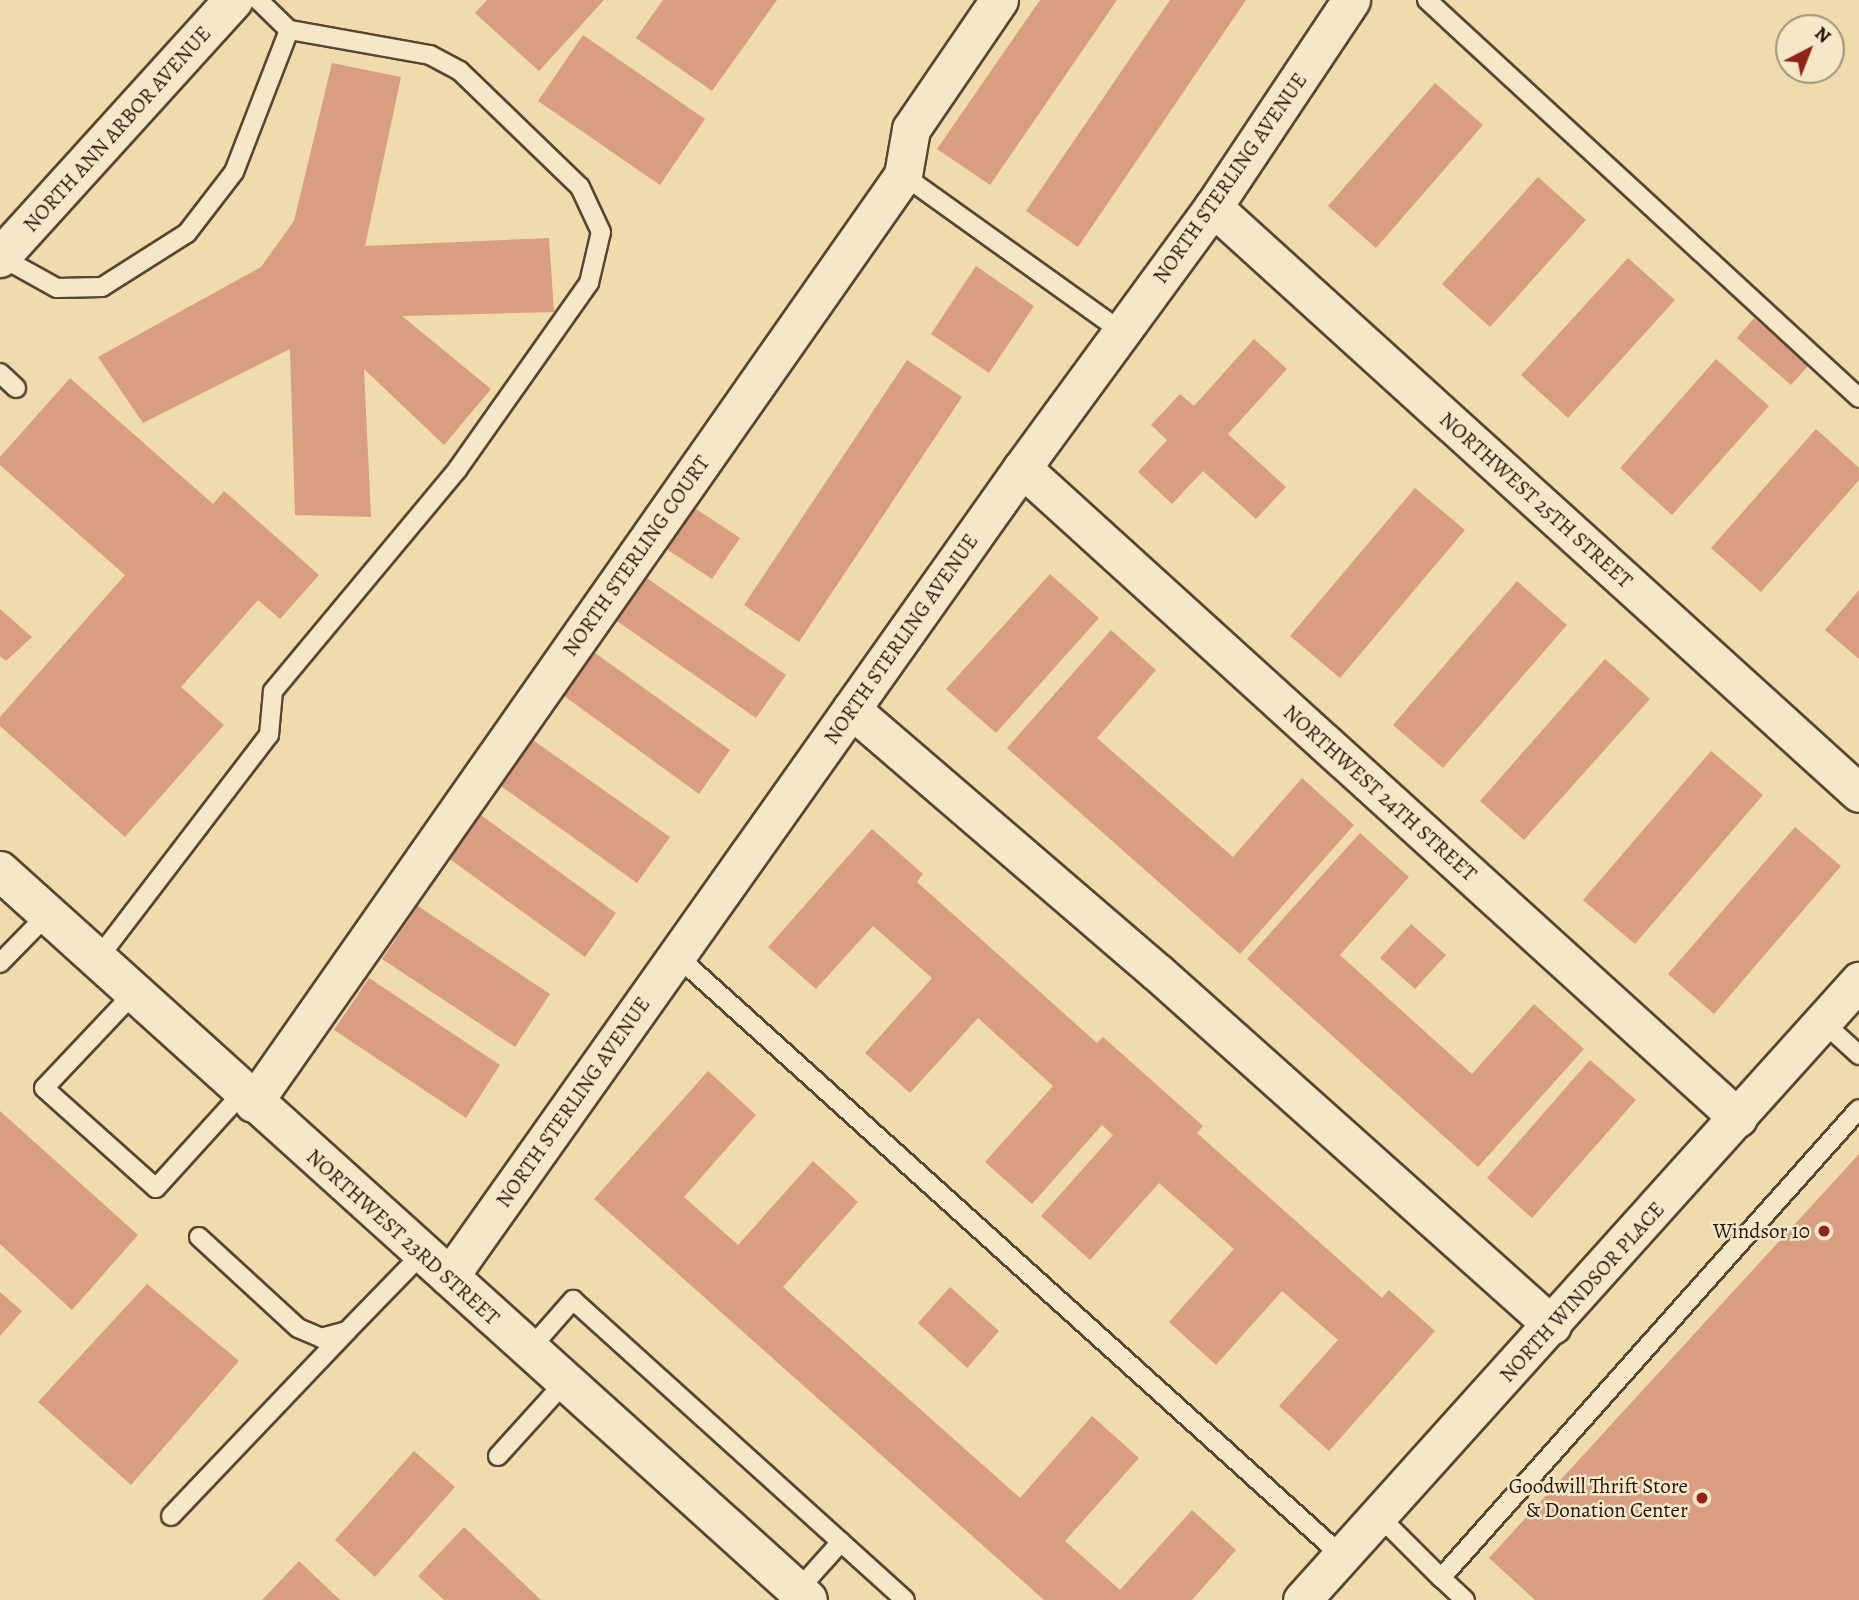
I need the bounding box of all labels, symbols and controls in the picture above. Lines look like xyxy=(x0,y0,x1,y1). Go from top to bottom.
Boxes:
north arrow xyxy=(1775,14,1845,84)
street label: NORTH ANN ARBOR AVENUE xyxy=(18,21,216,237)
text: N xyxy=(1809,21,1837,49)
street label: NORTH STERLING AVENUE xyxy=(1148,68,1312,288)
street label: NORTHWEST 25TH STREET xyxy=(1434,407,1638,593)
street label: NORTH STERLING COURT xyxy=(557,451,715,661)
street label: NORTH STERLING AVENUE xyxy=(819,529,983,749)
street label: NORTHWEST 24TH STREET xyxy=(1278,700,1482,886)
street label: NORTH STERLING AVENUE xyxy=(491,992,655,1212)
street label: NORTHWEST 23RD STREET xyxy=(301,1144,505,1330)
street label: NORTH WINDSOR PLACE xyxy=(1494,1197,1670,1387)
place label: Windsor 10 xyxy=(1713,1218,1810,1244)
marker: Windsor 10 xyxy=(1816,1223,1832,1239)
place label: Goodwill Thrift Store & Donation Center xyxy=(1509,1473,1688,1523)
marker: Goodwill Thrift Store & Donation Center xyxy=(1694,1490,1710,1506)

